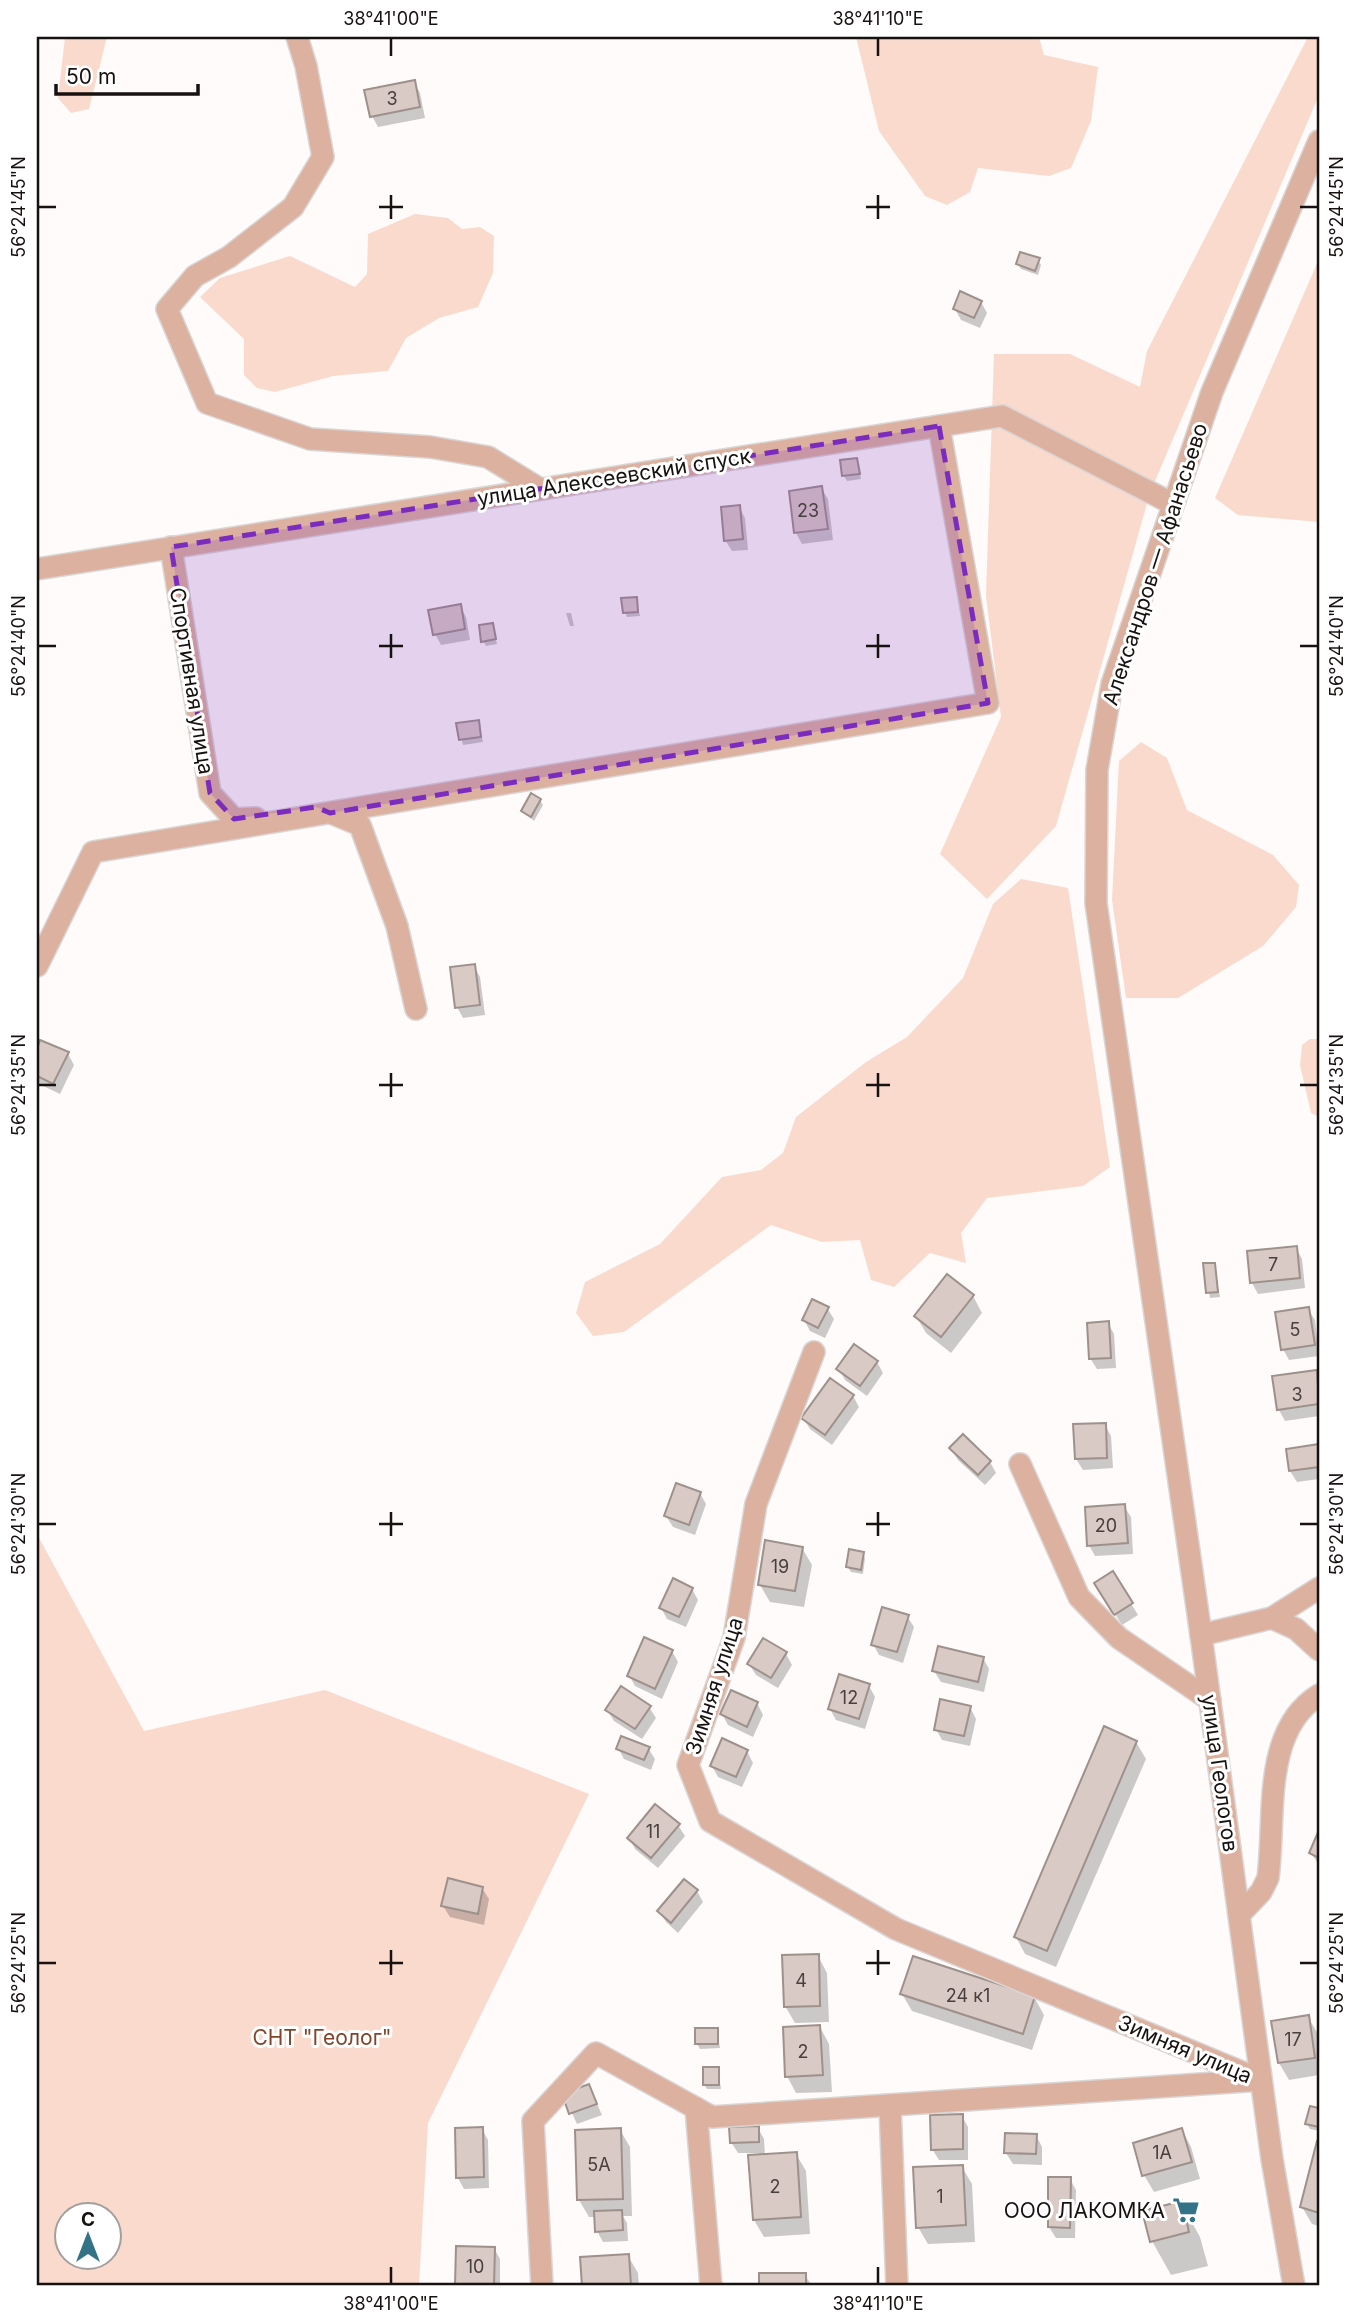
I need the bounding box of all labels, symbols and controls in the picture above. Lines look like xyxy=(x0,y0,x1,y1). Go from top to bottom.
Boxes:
text: 38°41'00"E xyxy=(343,8,439,29)
text: 38°41'10"E xyxy=(832,8,924,29)
scale bar xyxy=(56,52,198,96)
text: 50 m xyxy=(66,64,116,89)
house number: 3 xyxy=(386,88,398,109)
text: 56°24'45"N xyxy=(8,156,29,258)
text: 56°24'45"N xyxy=(1326,156,1347,258)
street label: Александров — Афанасьево xyxy=(1098,420,1212,708)
street label: улица Алексеевский спуск xyxy=(475,443,753,511)
house number: 23 xyxy=(797,500,819,521)
street label: Спортивная улица xyxy=(165,586,219,776)
text: 56°24'40"N xyxy=(8,595,29,697)
text: 56°24'40"N xyxy=(1326,595,1347,697)
text: 56°24'35"N xyxy=(8,1034,29,1136)
text: 56°24'35"N xyxy=(1326,1034,1347,1136)
house number: 7 xyxy=(1268,1254,1278,1275)
house number: 5 xyxy=(1290,1319,1300,1340)
house number: 3 xyxy=(1291,1384,1303,1405)
text: 56°24'30"N xyxy=(8,1473,29,1575)
text: 56°24'30"N xyxy=(1326,1473,1347,1575)
house number: 20 xyxy=(1095,1515,1117,1536)
house number: 19 xyxy=(771,1556,789,1577)
street label: Зимняя улица xyxy=(680,1614,748,1758)
house number: 12 xyxy=(840,1687,858,1708)
street label: улица Геологов xyxy=(1197,1693,1243,1853)
house number: 11 xyxy=(646,1821,660,1842)
text: 56°24'25"N xyxy=(8,1912,29,2014)
text: 56°24'25"N xyxy=(1326,1912,1347,2014)
house number: 4 xyxy=(795,1970,807,1991)
house number: 24 к1 xyxy=(946,1985,990,2006)
street label: Зимняя улица xyxy=(1114,2010,1256,2088)
park label: СНТ "Геолог" xyxy=(252,2025,392,2050)
house number: 17 xyxy=(1284,2029,1302,2050)
house number: 2 xyxy=(798,2041,808,2062)
house number: 1А xyxy=(1152,2142,1172,2163)
house number: 5А xyxy=(587,2154,611,2175)
house number: 2 xyxy=(770,2176,780,2197)
house number: 1 xyxy=(936,2186,944,2207)
supermarket icon: ООО ЛАКОМКА xyxy=(1171,2195,1201,2225)
place label: ООО ЛАКОМКА xyxy=(1004,2198,1165,2223)
north arrow xyxy=(52,2200,122,2270)
text: С xyxy=(81,2208,95,2231)
house number: 10 xyxy=(466,2256,484,2277)
text: 38°41'00"E xyxy=(343,2293,439,2314)
text: 38°41'10"E xyxy=(832,2293,924,2314)

